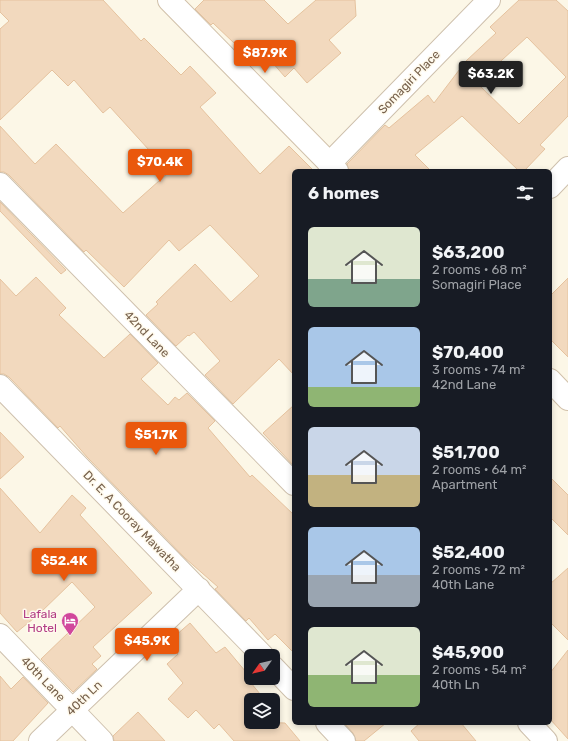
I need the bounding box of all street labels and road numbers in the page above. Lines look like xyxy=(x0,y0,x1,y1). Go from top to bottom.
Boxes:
street label: Somagiri Place xyxy=(375,47,443,117)
street label: 42nd Lane xyxy=(121,308,173,360)
street label: Dr. E. A Cooray Mawatha xyxy=(80,468,184,574)
street label: 40th Lane xyxy=(18,653,68,705)
street label: 40th Ln xyxy=(63,678,105,718)

